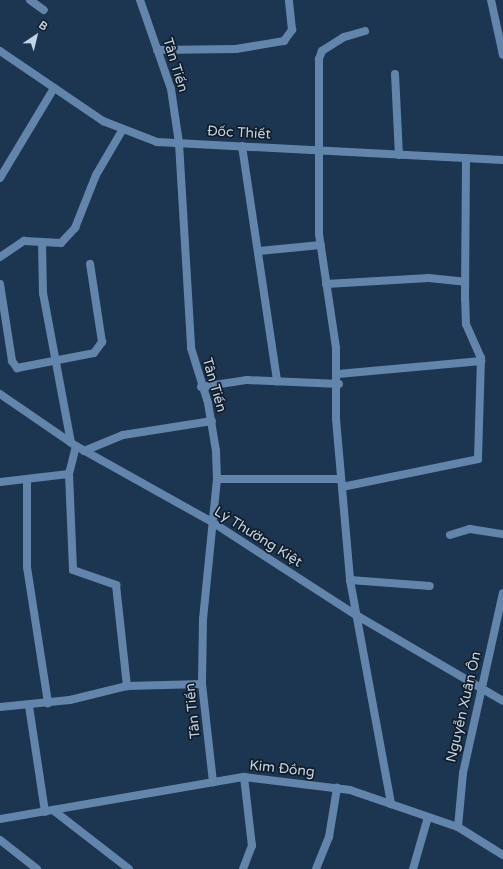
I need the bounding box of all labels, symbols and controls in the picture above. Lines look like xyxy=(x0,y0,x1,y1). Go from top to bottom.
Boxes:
north arrow xyxy=(16,16,56,56)
text: B xyxy=(36,18,50,33)
street label: Tân Tiến xyxy=(159,36,191,94)
street label: Đốc Thiết xyxy=(207,123,271,143)
street label: Tân Tiến xyxy=(198,356,230,414)
street label: Lý Thường Kiệt xyxy=(211,503,305,571)
street label: Nguyễn Xuân Ôn xyxy=(443,650,485,764)
street label: Tân Tiến xyxy=(182,682,204,740)
street label: Kim Đồng xyxy=(249,757,315,781)

